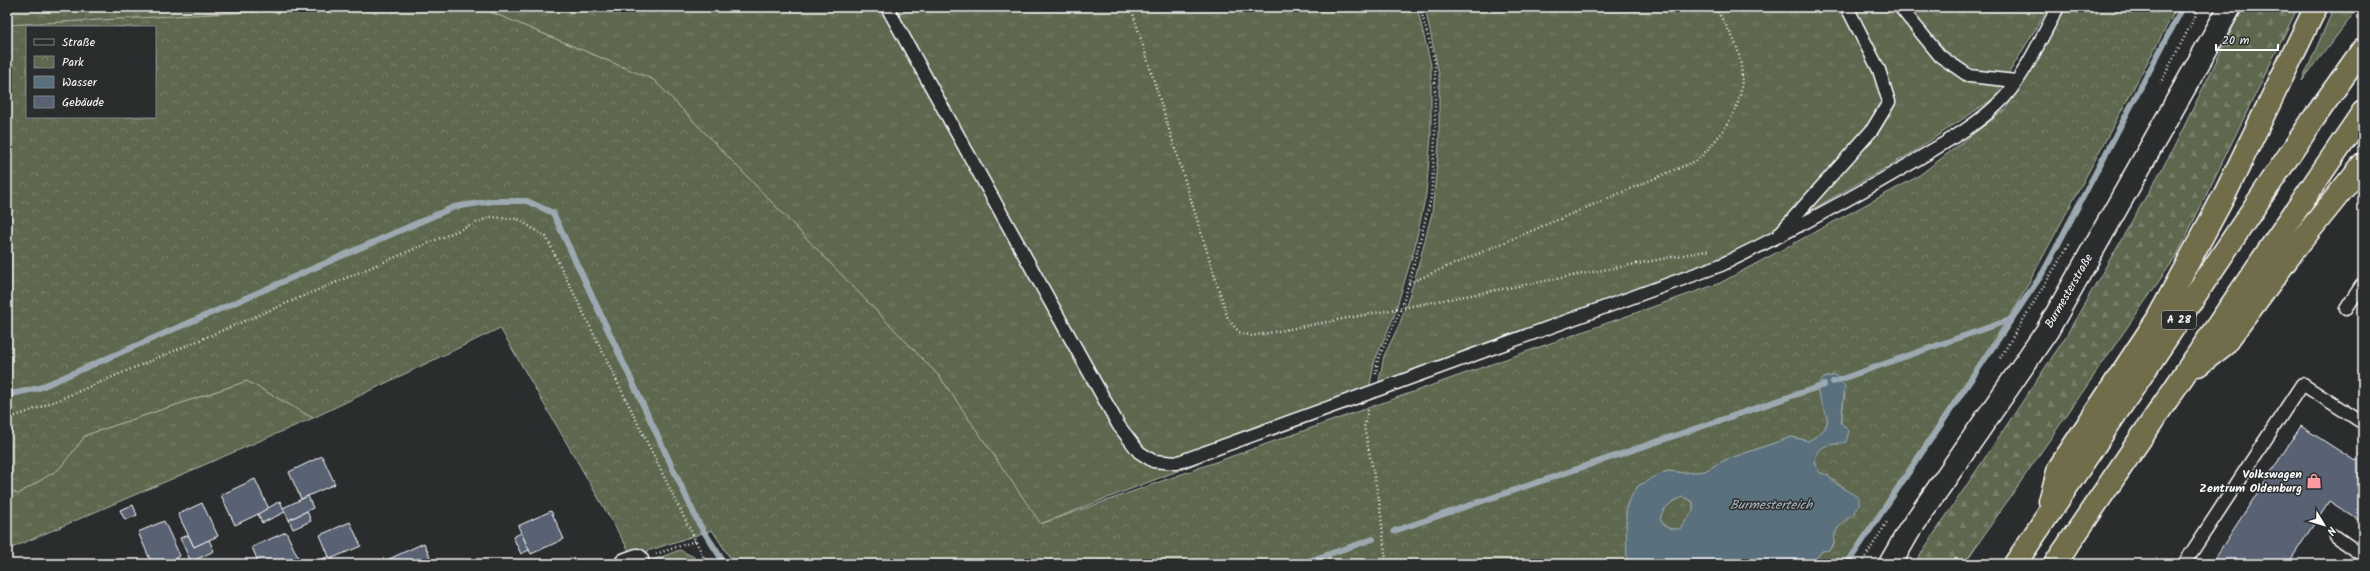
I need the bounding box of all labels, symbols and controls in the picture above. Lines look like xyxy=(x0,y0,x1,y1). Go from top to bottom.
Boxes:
legend xyxy=(26,26,156,118)
scale bar xyxy=(2216,26,2278,52)
text: 20 m xyxy=(2222,31,2250,50)
text: Straße xyxy=(62,33,96,52)
text: Park xyxy=(62,53,84,72)
text: Wasser xyxy=(62,73,98,92)
text: Gebäude xyxy=(62,93,104,112)
street label: Burmesterstraße xyxy=(2040,250,2098,332)
road number: A 28 xyxy=(2162,311,2196,329)
place label: Volkswagen Zentrum Oldenburg xyxy=(2199,465,2302,498)
shop icon: Volkswagen Zentrum Oldenburg xyxy=(2305,472,2323,490)
water label: Burmesterteich xyxy=(1730,495,1813,516)
north arrow xyxy=(2304,505,2344,545)
text: N xyxy=(2322,522,2340,539)

